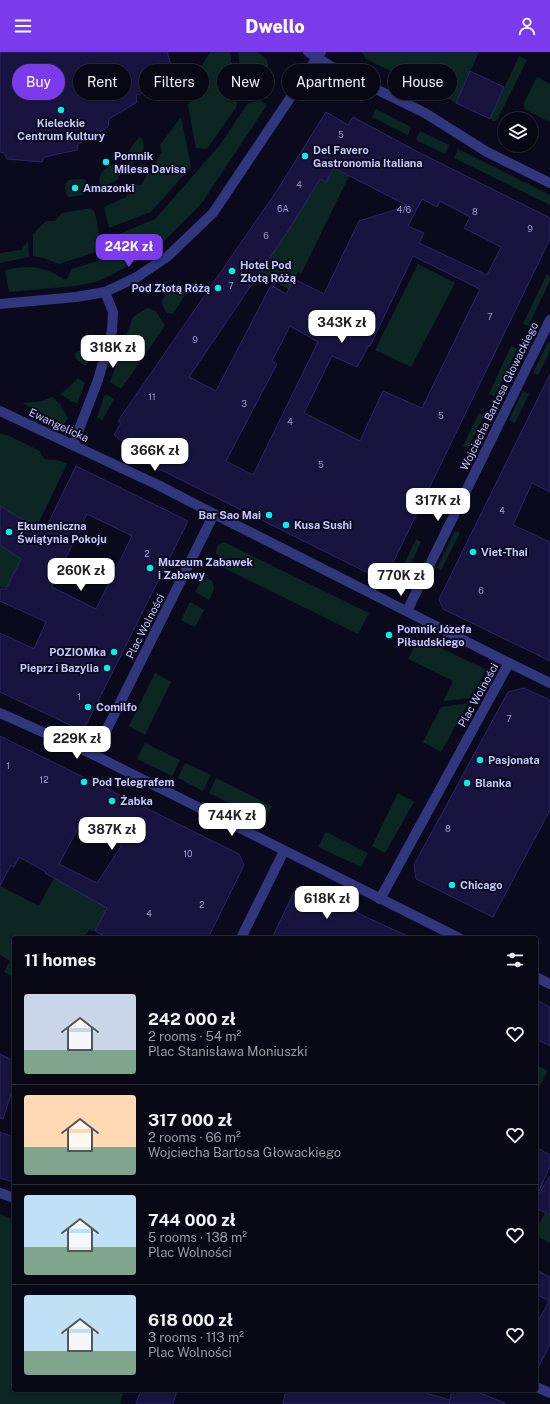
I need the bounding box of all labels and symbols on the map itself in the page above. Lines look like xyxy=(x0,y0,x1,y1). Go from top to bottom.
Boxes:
marker: Kieleckie Centrum Kultury xyxy=(56,105,66,115)
place label: Kieleckie Centrum Kultury xyxy=(17,117,106,142)
house number: 5 xyxy=(338,129,344,140)
place label: Del Favero Gastronomia Italiana xyxy=(313,144,423,169)
place label: Pomnik Milesa Davisa xyxy=(114,150,186,175)
marker: Del Favero Gastronomia Italiana xyxy=(300,151,310,161)
marker: Pomnik Milesa Davisa xyxy=(101,157,111,167)
house number: 4 xyxy=(296,179,302,190)
place label: Amazonki xyxy=(83,182,135,194)
marker: Amazonki xyxy=(70,183,80,193)
house number: 6A xyxy=(277,203,290,214)
house number: 4/6 xyxy=(397,204,412,215)
house number: 8 xyxy=(472,206,478,217)
house number: 9 xyxy=(527,223,533,234)
house number: 6 xyxy=(263,230,269,241)
pin: 242K zł xyxy=(92,234,166,268)
place label: Hotel Pod Złotą Różą xyxy=(240,259,296,284)
marker: Hotel Pod Złotą Różą xyxy=(227,266,237,276)
house number: 7 xyxy=(228,280,234,291)
place label: Pod Złotą Różą xyxy=(132,282,210,294)
marker: Pod Złotą Różą xyxy=(213,283,223,293)
pin: 343K zł xyxy=(305,310,379,344)
house number: 7 xyxy=(487,311,493,322)
street label: Wojciecha Bartosa Głowackiego xyxy=(458,320,540,472)
house number: 9 xyxy=(192,334,198,345)
pin: 318K zł xyxy=(76,335,150,369)
house number: 11 xyxy=(148,391,156,402)
house number: 3 xyxy=(241,398,247,409)
street label: Ewangelicka xyxy=(27,406,91,444)
house number: 5 xyxy=(438,410,444,421)
house number: 4 xyxy=(287,416,293,427)
pin: 366K zł xyxy=(118,438,192,472)
house number: 5 xyxy=(318,459,324,470)
pin: 317K zł xyxy=(401,488,475,522)
house number: 4 xyxy=(499,505,505,516)
place label: Bar Sao Mai xyxy=(198,509,261,521)
marker: Bar Sao Mai xyxy=(264,510,274,520)
place label: Kusa Sushi xyxy=(294,519,352,531)
place label: Ekumeniczna Świątynia Pokoju xyxy=(17,520,107,545)
marker: Kusa Sushi xyxy=(281,520,291,530)
marker: Ekumeniczna Świątynia Pokoju xyxy=(4,527,14,537)
place label: Viet-Thai xyxy=(481,546,528,558)
marker: Viet-Thai xyxy=(468,547,478,557)
house number: 2 xyxy=(144,548,150,559)
place label: Muzeum Zabawek i Zabawy xyxy=(158,556,253,581)
pin: 260K zł xyxy=(44,558,118,592)
marker: Muzeum Zabawek i Zabawy xyxy=(145,563,155,573)
pin: 770K zł xyxy=(364,563,438,597)
house number: 6 xyxy=(478,585,484,596)
street label: Plac Wolności xyxy=(124,592,166,660)
place label: Pomnik Józefa Piłsudskiego xyxy=(397,623,471,648)
marker: Pomnik Józefa Piłsudskiego xyxy=(384,630,394,640)
place label: POZIOMka xyxy=(49,646,106,658)
marker: POZIOMka xyxy=(109,647,119,657)
street label: Plac Wolności xyxy=(456,661,500,729)
place label: Pieprz i Bazylia xyxy=(20,662,99,674)
marker: Pieprz i Bazylia xyxy=(102,663,112,673)
house number: 1 xyxy=(77,691,81,702)
place label: Comilfo xyxy=(96,701,137,713)
marker: Comilfo xyxy=(83,702,93,712)
house number: 7 xyxy=(506,713,512,724)
pin: 229K zł xyxy=(40,726,114,760)
place label: Pasjonata xyxy=(488,754,540,766)
marker: Pasjonata xyxy=(475,755,485,765)
house number: 1 xyxy=(6,760,10,771)
house number: 12 xyxy=(39,774,49,785)
place label: Pod Telegrafem xyxy=(92,776,174,788)
marker: Pod Telegrafem xyxy=(79,777,89,787)
place label: Blanka xyxy=(475,777,511,789)
marker: Blanka xyxy=(462,778,472,788)
place label: Żabka xyxy=(120,794,153,807)
marker: Żabka xyxy=(107,796,117,806)
pin: 744K zł xyxy=(195,803,269,837)
pin: 387K zł xyxy=(75,817,149,851)
house number: 8 xyxy=(445,823,451,834)
house number: 10 xyxy=(183,848,193,859)
place label: Chicago xyxy=(460,879,503,891)
marker: Chicago xyxy=(447,880,457,890)
pin: 618K zł xyxy=(290,886,364,920)
house number: 2 xyxy=(199,899,205,910)
house number: 4 xyxy=(146,908,152,919)

